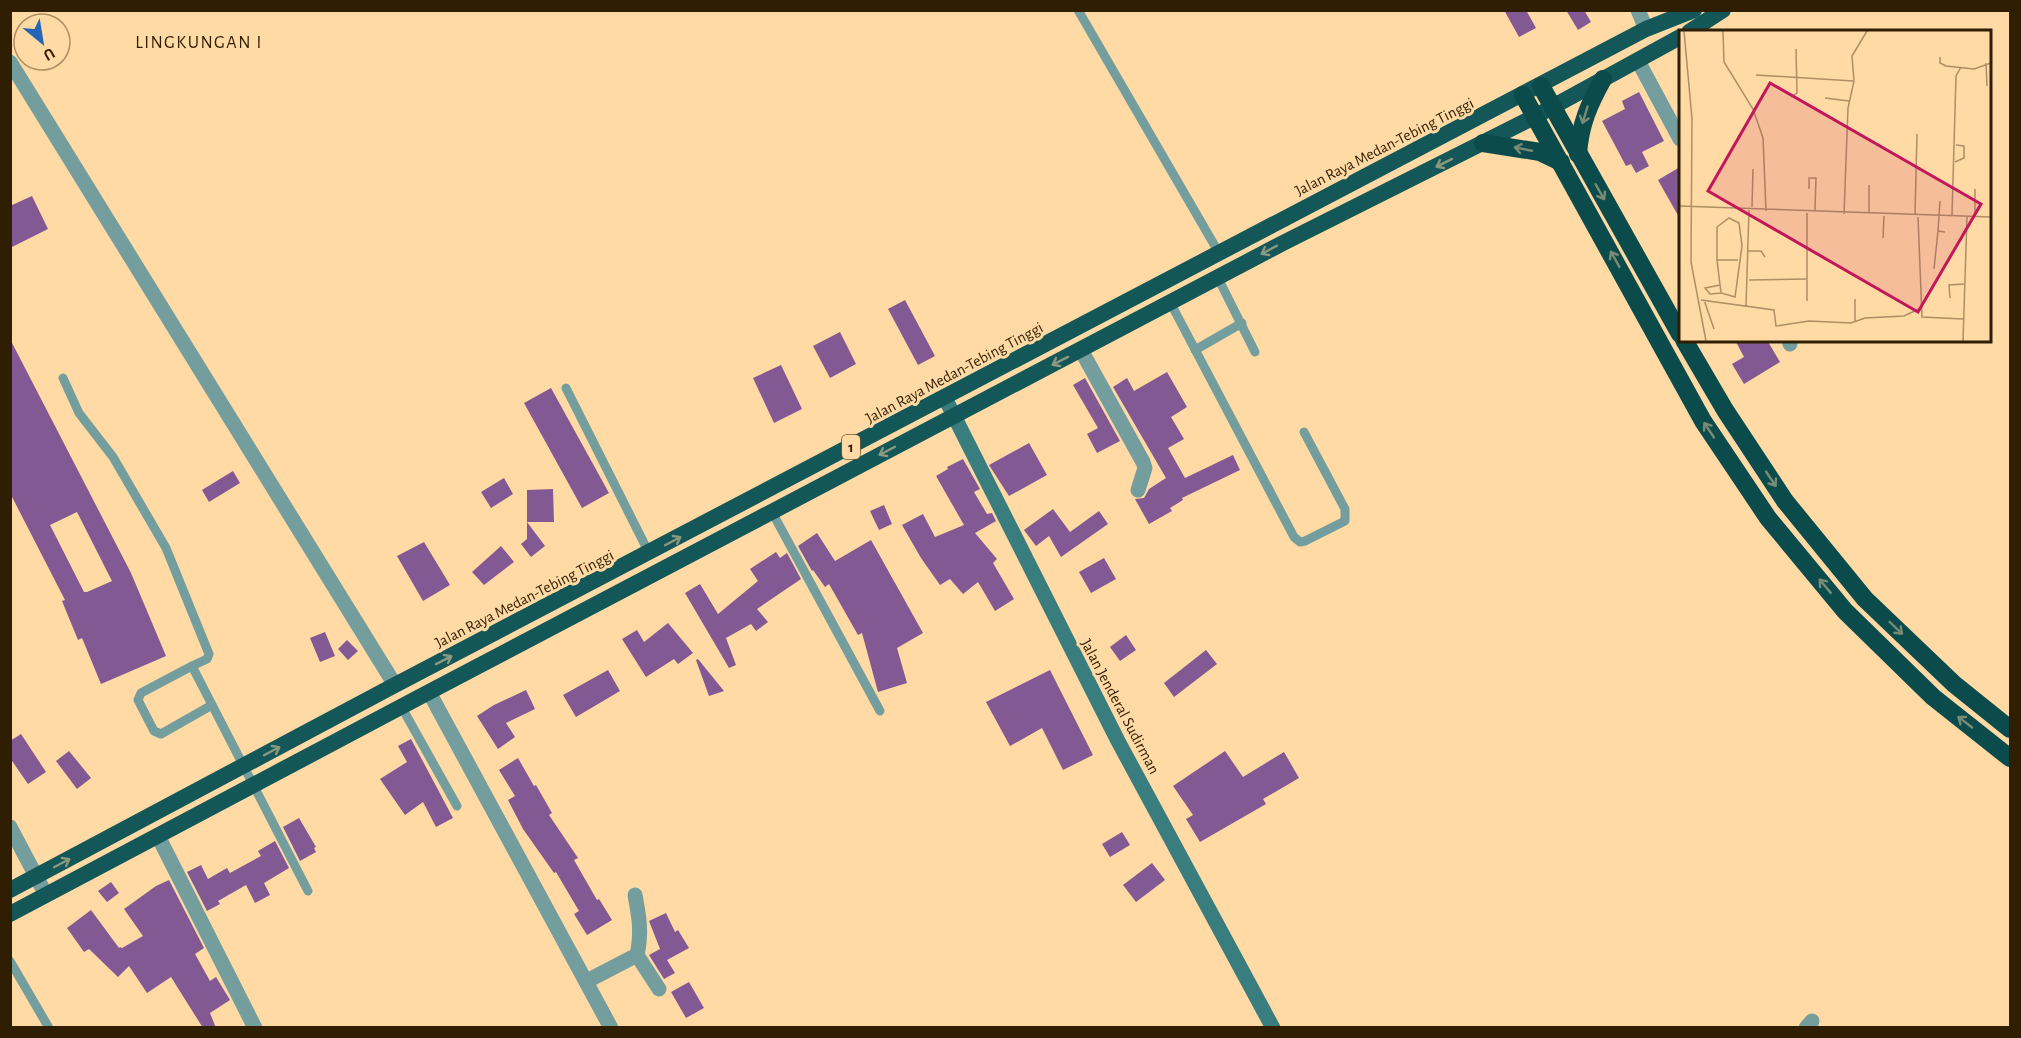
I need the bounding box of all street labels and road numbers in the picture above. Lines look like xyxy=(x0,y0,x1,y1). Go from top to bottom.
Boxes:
street label: Jalan Raya Medan-Tebing Tinggi xyxy=(1293,95,1477,200)
street label: Jalan Raya Medan-Tebing Tinggi xyxy=(863,319,1046,427)
road number: 1 xyxy=(842,435,860,459)
street label: Jalan Raya Medan-Tebing Tinggi xyxy=(433,547,617,652)
street label: Jalan Jenderal Sudirman xyxy=(1078,636,1162,777)

